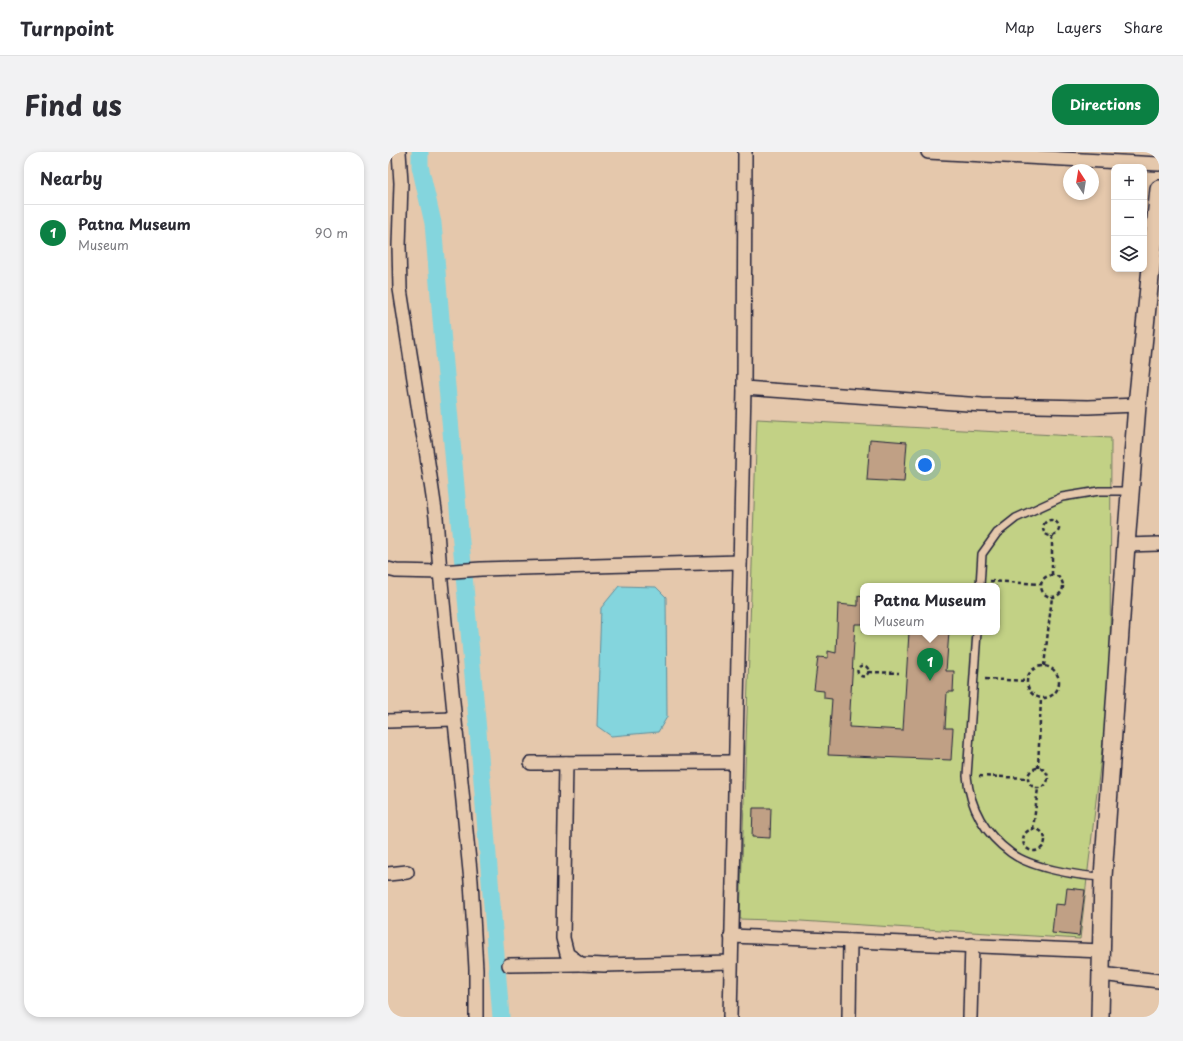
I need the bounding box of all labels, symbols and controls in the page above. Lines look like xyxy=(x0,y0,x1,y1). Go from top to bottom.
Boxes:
text: Turnpoint xyxy=(20,14,114,42)
text: Map xyxy=(1005,17,1035,38)
text: Layers xyxy=(1057,17,1102,38)
text: Share xyxy=(1124,17,1163,38)
text: Find us xyxy=(24,83,122,126)
button: Directions xyxy=(1052,84,1159,125)
north arrow xyxy=(1063,164,1099,200)
map controls xyxy=(1111,164,1147,272)
button: + xyxy=(1111,164,1147,200)
text: Nearby xyxy=(40,165,102,191)
button: − xyxy=(1111,200,1147,236)
text: Patna Museum xyxy=(78,212,191,235)
text: 1 xyxy=(50,223,56,242)
text: 90 m xyxy=(315,223,348,242)
text: Museum xyxy=(78,235,129,254)
button: layers xyxy=(1111,236,1147,272)
your location xyxy=(915,455,935,475)
popup xyxy=(860,583,1000,635)
text: Patna Museum xyxy=(874,588,986,611)
text: Museum xyxy=(874,611,925,630)
pin: 1 xyxy=(917,648,943,681)

